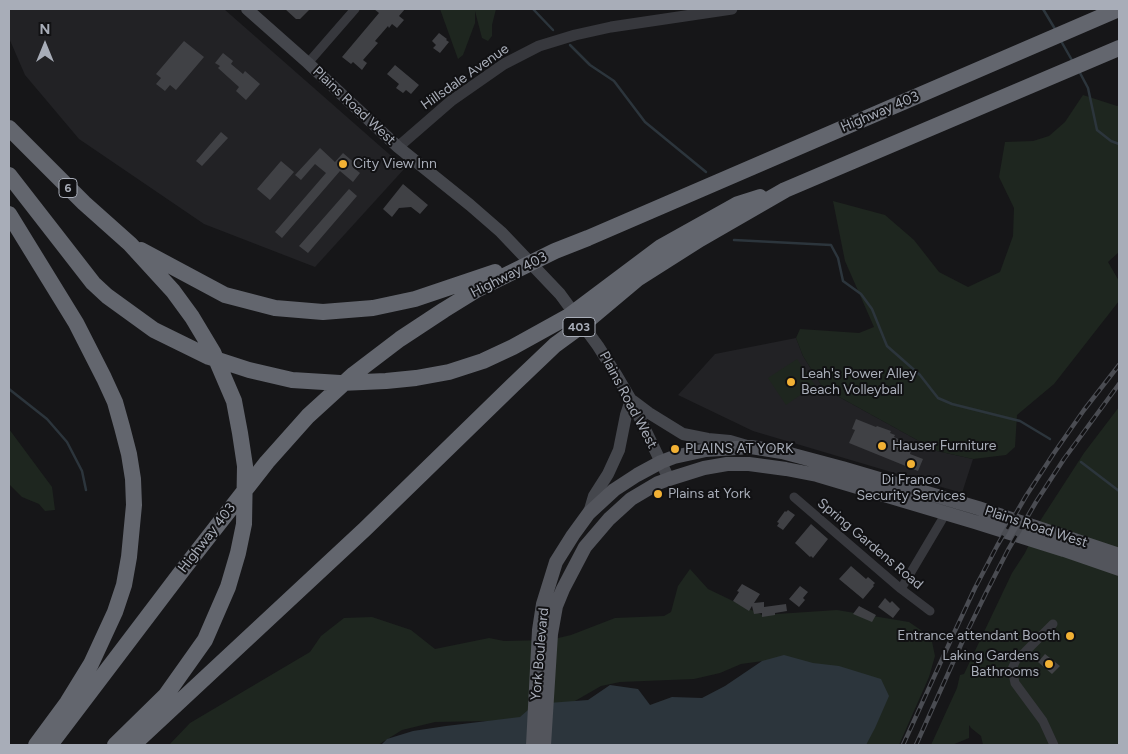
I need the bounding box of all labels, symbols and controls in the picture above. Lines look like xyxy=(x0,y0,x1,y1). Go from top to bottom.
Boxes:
north arrow xyxy=(20,20,70,70)
text: N xyxy=(40,21,50,38)
street label: Hillsdale Avenue xyxy=(418,40,512,114)
street label: Plains Road West xyxy=(309,63,399,149)
street label: Highway 403 xyxy=(838,88,922,136)
place label: City View Inn xyxy=(353,156,437,172)
marker: City View Inn xyxy=(337,158,349,170)
road number: 6 xyxy=(59,178,77,198)
street label: Highway 403 xyxy=(468,249,550,301)
road number: 403 xyxy=(563,318,595,337)
street label: Plains Road West xyxy=(595,349,661,451)
place label: Leah's Power Alley Beach Volleyball xyxy=(801,366,917,398)
marker: Leah's Power Alley Beach Volleyball xyxy=(785,376,797,388)
place label: Hauser Furniture xyxy=(892,438,996,454)
marker: Hauser Furniture xyxy=(876,440,888,452)
place label: PLAINS AT YORK xyxy=(685,441,794,457)
marker: PLAINS AT YORK xyxy=(669,443,681,455)
marker: Di Franco Security Services xyxy=(905,458,917,470)
place label: Di Franco Security Services xyxy=(857,472,965,504)
place label: Plains at York xyxy=(668,486,751,502)
marker: Plains at York xyxy=(652,488,664,500)
street label: Spring Gardens Road xyxy=(814,495,926,593)
street label: Highway 403 xyxy=(175,500,239,576)
street label: Plains Road West xyxy=(982,502,1090,552)
street label: York Boulevard xyxy=(528,607,552,701)
place label: Entrance attendant Booth xyxy=(897,628,1060,644)
marker: Entrance attendant Booth xyxy=(1064,630,1076,642)
place label: Laking Gardens Bathrooms xyxy=(942,648,1039,680)
marker: Laking Gardens Bathrooms xyxy=(1043,658,1055,670)

